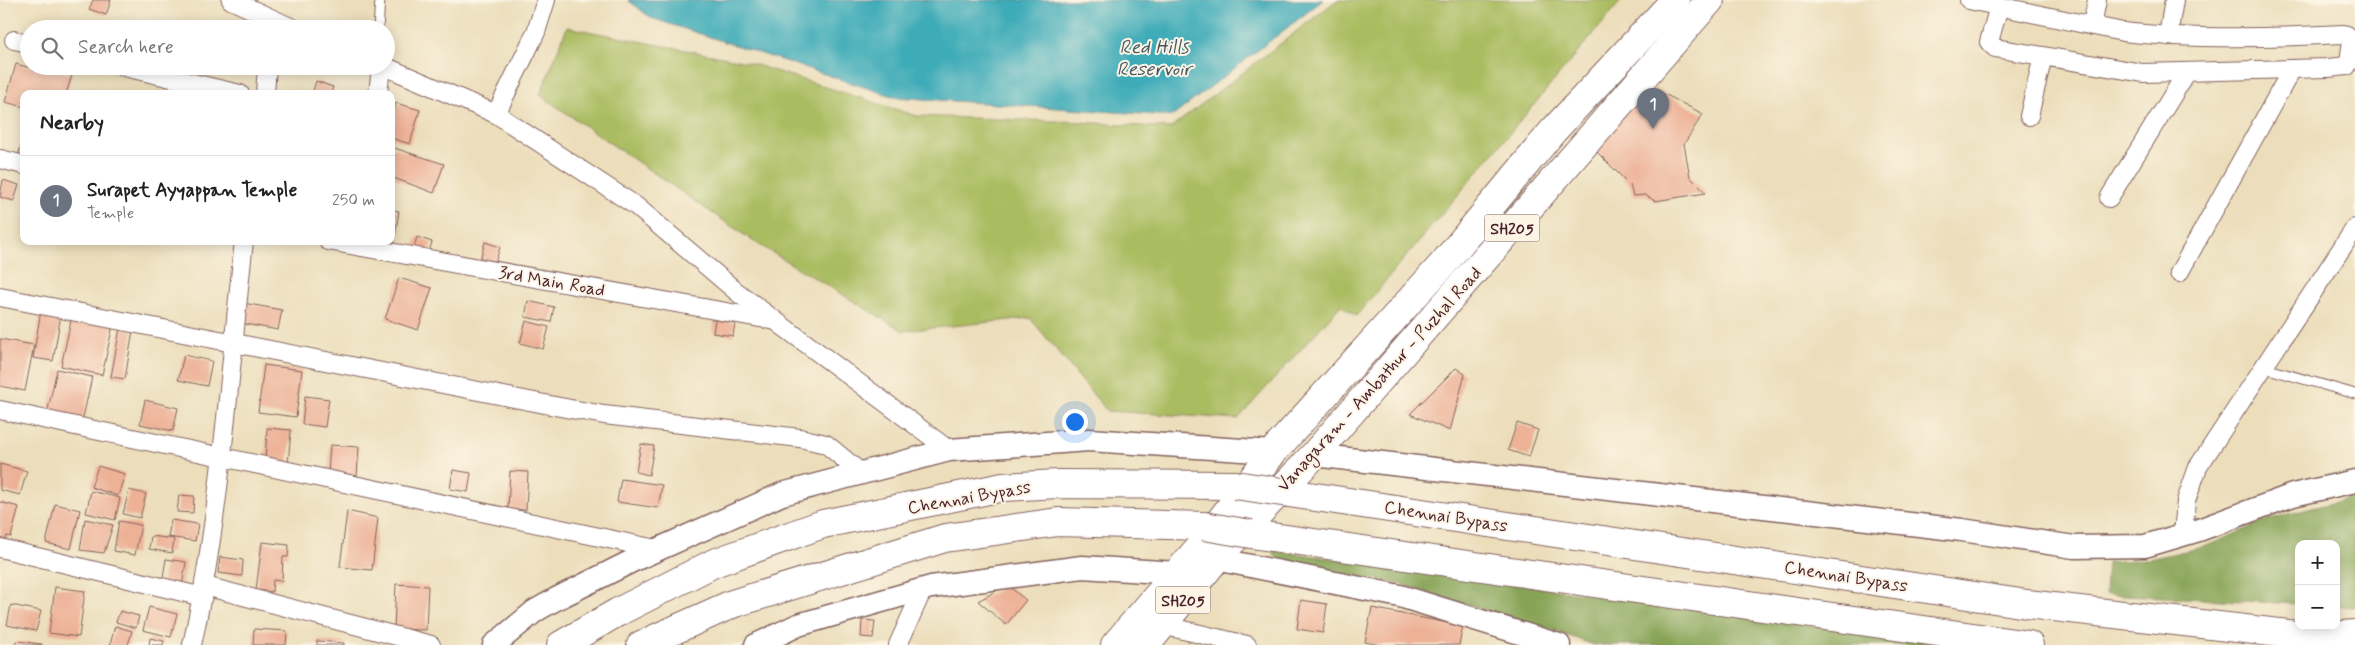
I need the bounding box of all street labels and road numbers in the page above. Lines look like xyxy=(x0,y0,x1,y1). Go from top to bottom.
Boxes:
road number: SH205 xyxy=(1484,214,1540,242)
street label: 3rd Main Road xyxy=(497,261,607,303)
street label: Vanagaram - Ambathur - Puzhal Road xyxy=(1272,262,1488,498)
street label: Chennai Bypass xyxy=(906,475,1033,521)
street label: Chennai Bypass xyxy=(1382,495,1509,539)
street label: Chennai Bypass xyxy=(1782,555,1909,599)
road number: SH205 xyxy=(1156,586,1210,614)

